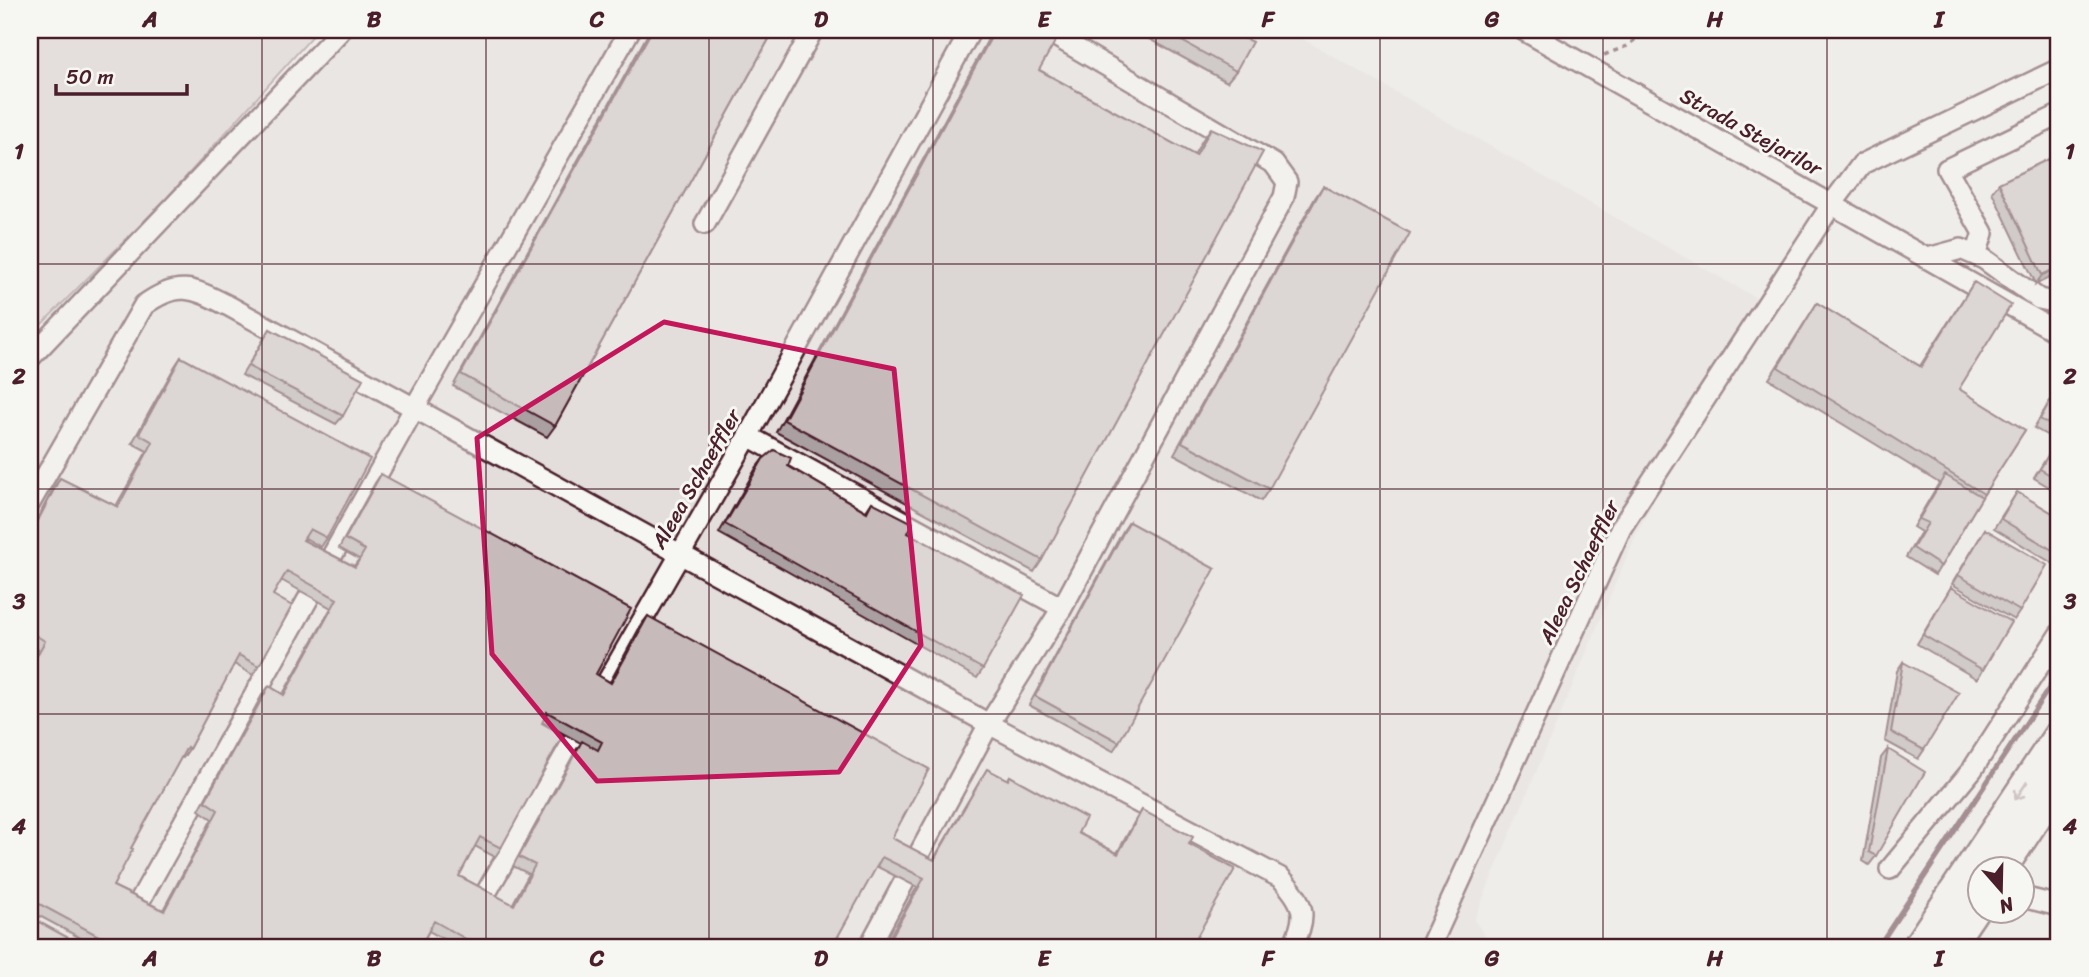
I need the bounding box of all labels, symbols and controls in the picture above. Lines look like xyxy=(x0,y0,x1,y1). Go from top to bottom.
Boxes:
text: A xyxy=(141,0,158,40)
text: B xyxy=(367,0,382,40)
text: C xyxy=(589,0,605,40)
text: D xyxy=(814,0,829,40)
text: E xyxy=(1038,0,1053,40)
text: F xyxy=(1261,0,1276,40)
text: G xyxy=(1484,0,1500,40)
text: H xyxy=(1706,0,1724,40)
text: I xyxy=(1933,0,1945,40)
scale bar xyxy=(56,52,187,96)
text: 50 m xyxy=(66,58,114,96)
street label: Strada Stejarilor xyxy=(1673,77,1830,188)
text: 1 xyxy=(14,131,24,172)
text: 1 xyxy=(2065,131,2075,172)
text: 2 xyxy=(11,356,26,397)
text: 2 xyxy=(2062,356,2077,397)
street label: Aleea Schaeffler xyxy=(640,400,752,557)
street label: Aleea Schaeffler xyxy=(1527,492,1631,652)
text: 3 xyxy=(12,581,26,622)
text: 3 xyxy=(2063,581,2077,622)
one-way arrow xyxy=(2014,781,2028,800)
text: 4 xyxy=(11,806,27,847)
text: 4 xyxy=(2062,806,2078,847)
north arrow xyxy=(1966,855,2036,925)
text: N xyxy=(1994,887,2019,924)
text: A xyxy=(141,938,158,977)
text: B xyxy=(367,938,382,977)
text: C xyxy=(589,938,605,977)
text: D xyxy=(814,938,829,977)
text: E xyxy=(1038,938,1053,977)
text: F xyxy=(1261,938,1276,977)
text: G xyxy=(1484,938,1500,977)
text: H xyxy=(1706,938,1724,977)
text: I xyxy=(1933,938,1945,977)

